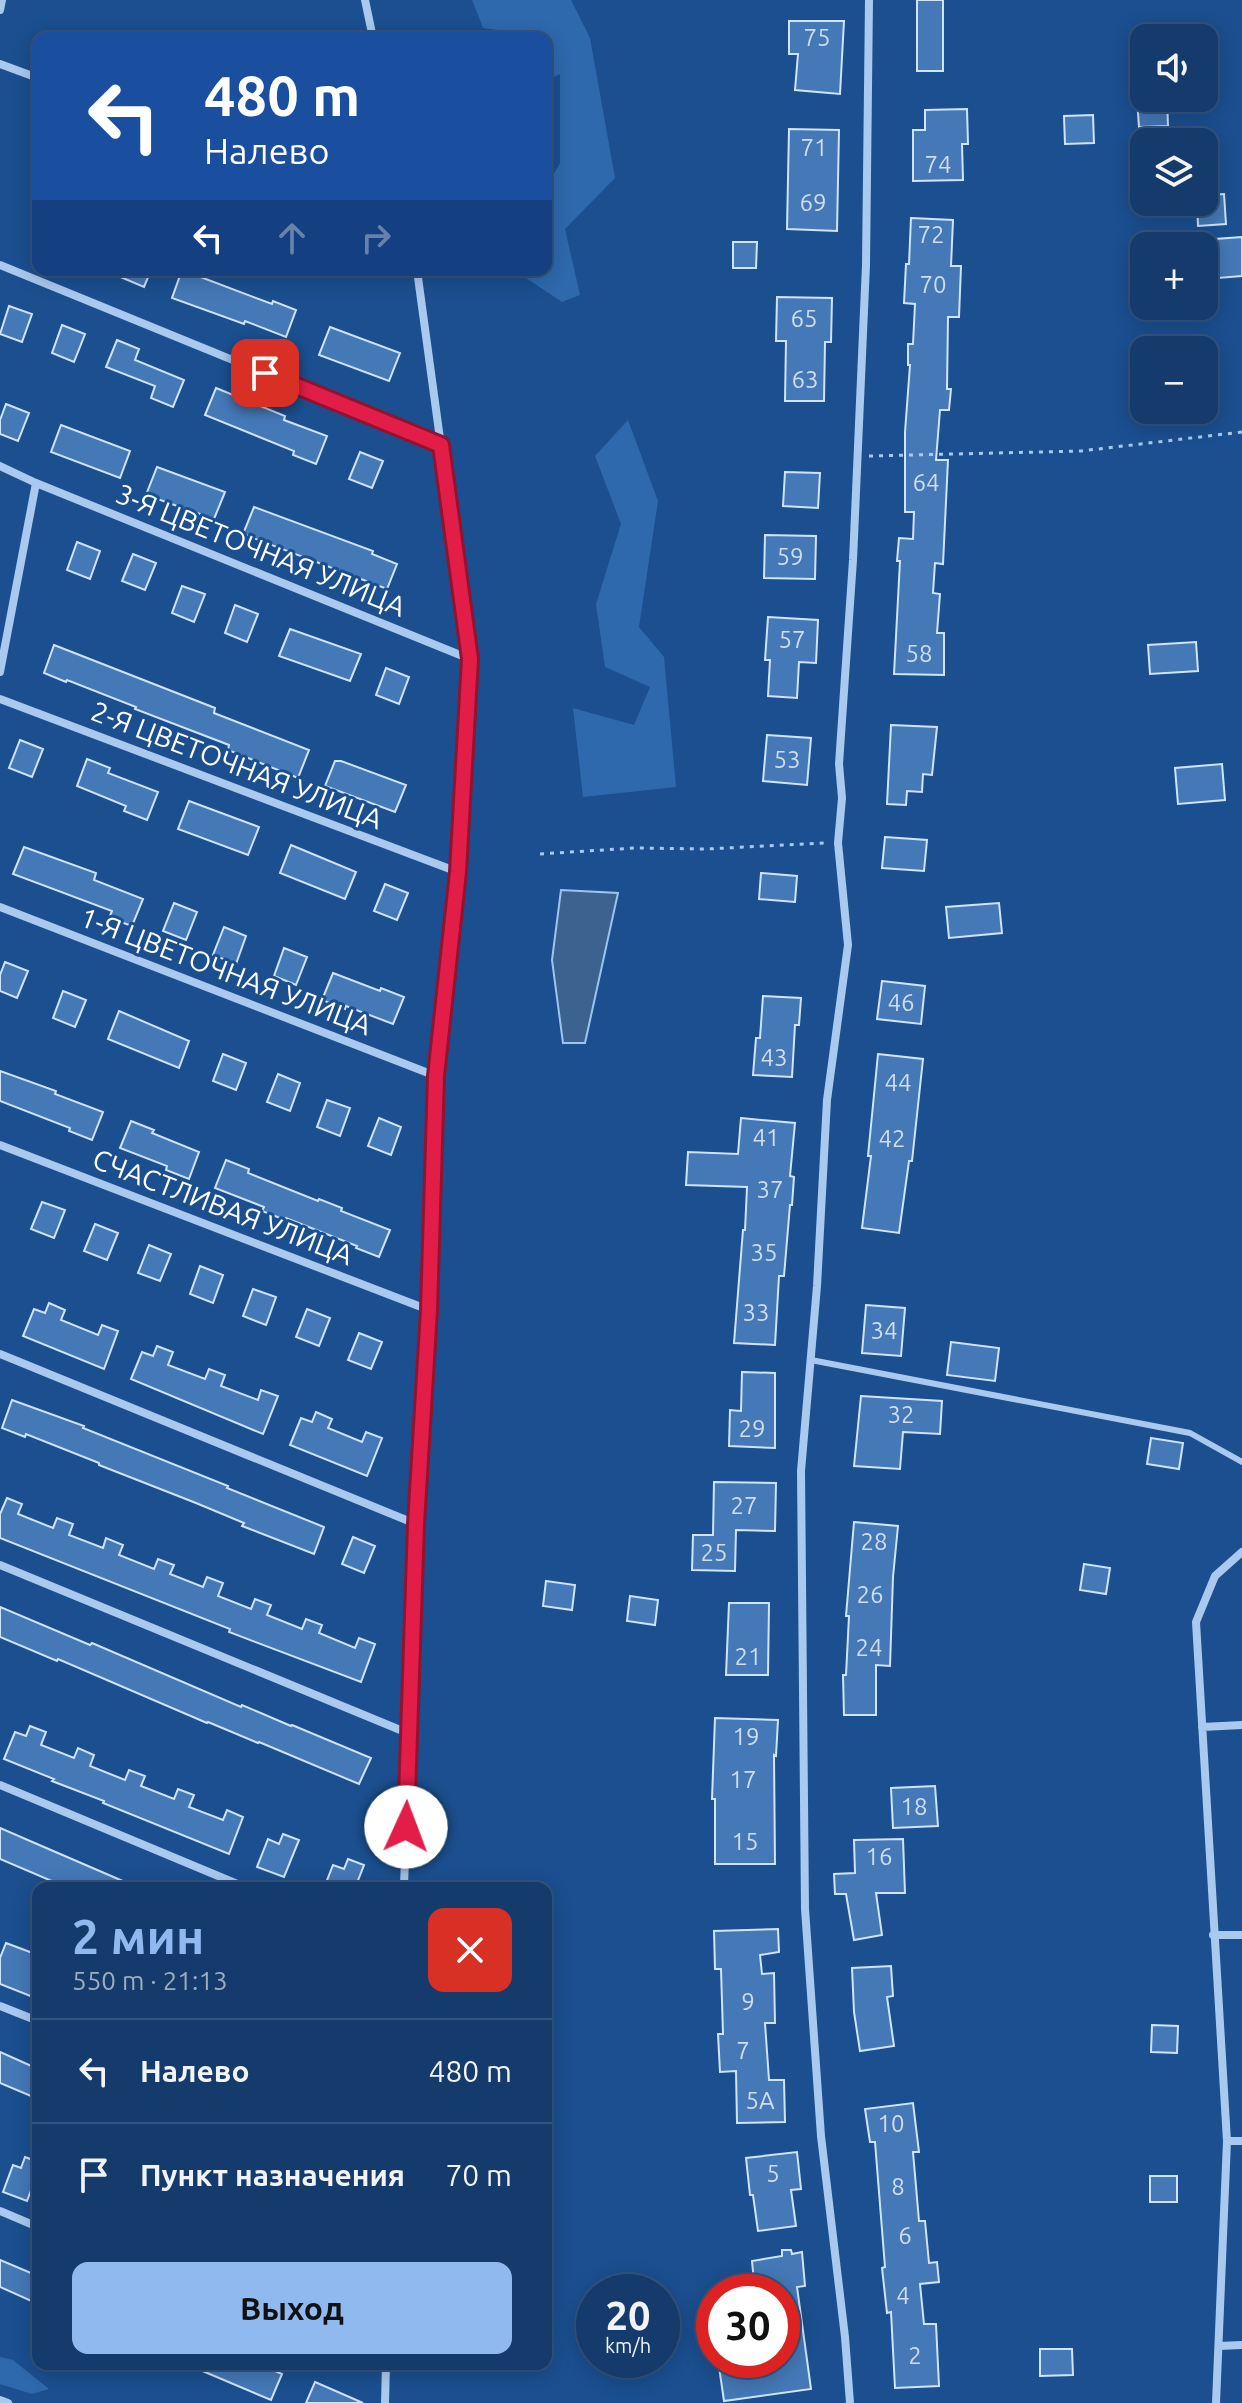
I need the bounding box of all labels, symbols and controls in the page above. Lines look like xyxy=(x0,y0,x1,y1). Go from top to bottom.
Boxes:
house number: 75 xyxy=(803,24,831,51)
map controls xyxy=(1130,24,1218,424)
button: sound xyxy=(1130,24,1218,112)
icon: left xyxy=(72,64,176,168)
text: 480 m xyxy=(204,64,360,127)
button: layers xyxy=(1130,128,1218,216)
text: Налево xyxy=(204,130,329,171)
house number: 71 xyxy=(800,134,828,161)
house number: 74 xyxy=(924,151,952,178)
house number: 69 xyxy=(799,189,827,216)
icon: left xyxy=(186,216,230,260)
icon: ahead xyxy=(270,216,314,260)
icon: right xyxy=(354,216,398,260)
house number: 72 xyxy=(917,221,945,248)
button: + xyxy=(1130,232,1218,320)
house number: 70 xyxy=(919,271,947,298)
house number: 65 xyxy=(790,305,818,332)
button: − xyxy=(1130,336,1218,424)
pin xyxy=(231,339,299,407)
icon: arrive xyxy=(243,351,287,395)
house number: 63 xyxy=(791,366,819,393)
house number: 64 xyxy=(912,469,940,496)
street label: 3-Я ЦВЕТОЧНАЯ УЛИЦА xyxy=(112,477,410,622)
house number: 59 xyxy=(776,543,804,570)
house number: 57 xyxy=(778,626,806,653)
house number: 58 xyxy=(905,640,933,667)
street label: 2-Я ЦВЕТОЧНАЯ УЛИЦА xyxy=(87,695,387,834)
house number: 53 xyxy=(773,746,801,773)
street label: 1-Я ЦВЕТОЧНАЯ УЛИЦА xyxy=(76,901,376,1040)
house number: 46 xyxy=(887,989,915,1016)
house number: 43 xyxy=(760,1044,788,1071)
house number: 44 xyxy=(884,1069,912,1096)
house number: 41 xyxy=(752,1124,780,1151)
house number: 42 xyxy=(878,1125,906,1152)
street label: СЧАСТЛИВАЯ УЛИЦА xyxy=(89,1143,358,1270)
house number: 37 xyxy=(756,1176,784,1203)
house number: 35 xyxy=(750,1239,778,1266)
house number: 33 xyxy=(742,1299,770,1326)
house number: 34 xyxy=(870,1317,898,1344)
house number: 32 xyxy=(887,1401,915,1428)
house number: 29 xyxy=(738,1415,766,1442)
house number: 27 xyxy=(730,1492,758,1519)
house number: 28 xyxy=(860,1528,888,1555)
house number: 25 xyxy=(700,1539,728,1566)
house number: 26 xyxy=(856,1581,884,1608)
house number: 24 xyxy=(855,1634,883,1661)
house number: 21 xyxy=(734,1643,762,1670)
house number: 19 xyxy=(732,1723,760,1750)
house number: 17 xyxy=(729,1766,757,1793)
position arrow xyxy=(364,1785,448,1869)
house number: 18 xyxy=(900,1793,928,1820)
house number: 15 xyxy=(731,1828,759,1855)
house number: 16 xyxy=(865,1843,893,1870)
button: close xyxy=(428,1908,512,1992)
text: 2 мин xyxy=(72,1909,204,1963)
text: 550 m · 21:13 xyxy=(72,1966,228,1995)
house number: 9 xyxy=(741,1988,755,2015)
house number: 7 xyxy=(736,2037,750,2064)
icon: left xyxy=(72,2049,116,2093)
text: Налево xyxy=(140,2054,250,2088)
text: 480 m xyxy=(428,2054,512,2088)
house number: 5А xyxy=(745,2087,775,2114)
house number: 10 xyxy=(877,2110,905,2137)
icon: arrive xyxy=(72,2153,116,2197)
text: Пункт назначения xyxy=(140,2158,405,2192)
text: 70 m xyxy=(445,2158,512,2192)
house number: 5 xyxy=(766,2160,780,2187)
house number: 8 xyxy=(891,2173,905,2200)
house number: 6 xyxy=(898,2222,912,2249)
button: Выход xyxy=(72,2262,512,2354)
speed limit sign: 30 xyxy=(696,2274,800,2378)
house number: 4 xyxy=(896,2282,910,2309)
text: 20 xyxy=(605,2293,651,2338)
text: km/h xyxy=(605,2334,651,2357)
house number: 2 xyxy=(908,2342,922,2369)

